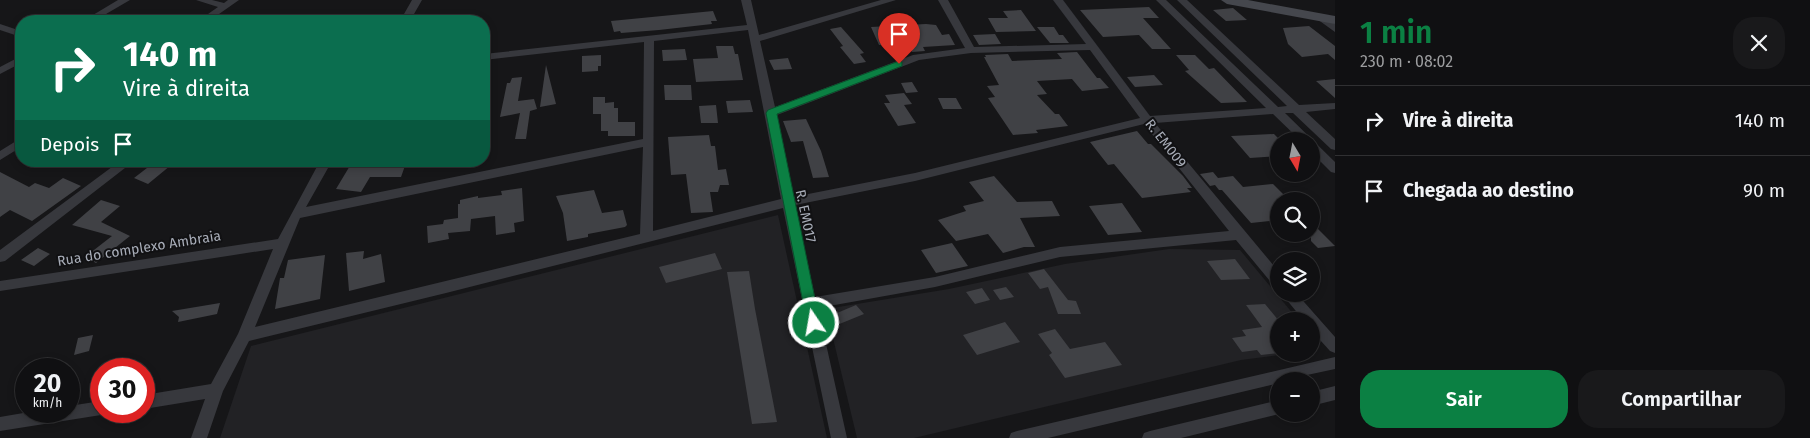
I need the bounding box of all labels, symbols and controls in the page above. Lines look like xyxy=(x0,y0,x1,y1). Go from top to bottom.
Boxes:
pin xyxy=(878,13,920,64)
text: 1 min xyxy=(1360,15,1432,51)
button: close xyxy=(1733,17,1785,69)
icon: arrive xyxy=(885,20,913,48)
text: 140 m xyxy=(123,33,217,75)
icon: right xyxy=(40,35,105,100)
text: 230 m · 08:02 xyxy=(1360,52,1453,71)
text: Vire à direita xyxy=(123,75,250,102)
icon: right xyxy=(1360,107,1388,135)
text: Vire à direita xyxy=(1403,109,1513,132)
text: 140 m xyxy=(1735,109,1785,132)
street label: R. EM009 xyxy=(1141,116,1190,171)
icon: arrive xyxy=(109,130,137,158)
north arrow xyxy=(1270,132,1320,182)
map controls xyxy=(1270,132,1320,422)
text: Depois xyxy=(40,133,99,156)
icon: arrive xyxy=(1360,177,1388,205)
text: Chegada ao destino xyxy=(1403,179,1574,202)
text: 90 m xyxy=(1743,179,1785,202)
street label: R. EM017 xyxy=(792,188,819,244)
button: search xyxy=(1270,192,1320,242)
street label: Rua do complexo Ambraia xyxy=(56,227,222,270)
button: layers xyxy=(1270,252,1320,302)
position arrow xyxy=(787,296,839,348)
button: + xyxy=(1270,312,1320,362)
speed limit sign: 30 xyxy=(90,358,155,423)
text: 20 xyxy=(34,369,61,399)
button: Sair xyxy=(1360,370,1568,428)
button: Compartilhar xyxy=(1578,370,1785,428)
button: − xyxy=(1270,372,1320,422)
text: km/h xyxy=(33,396,62,410)

